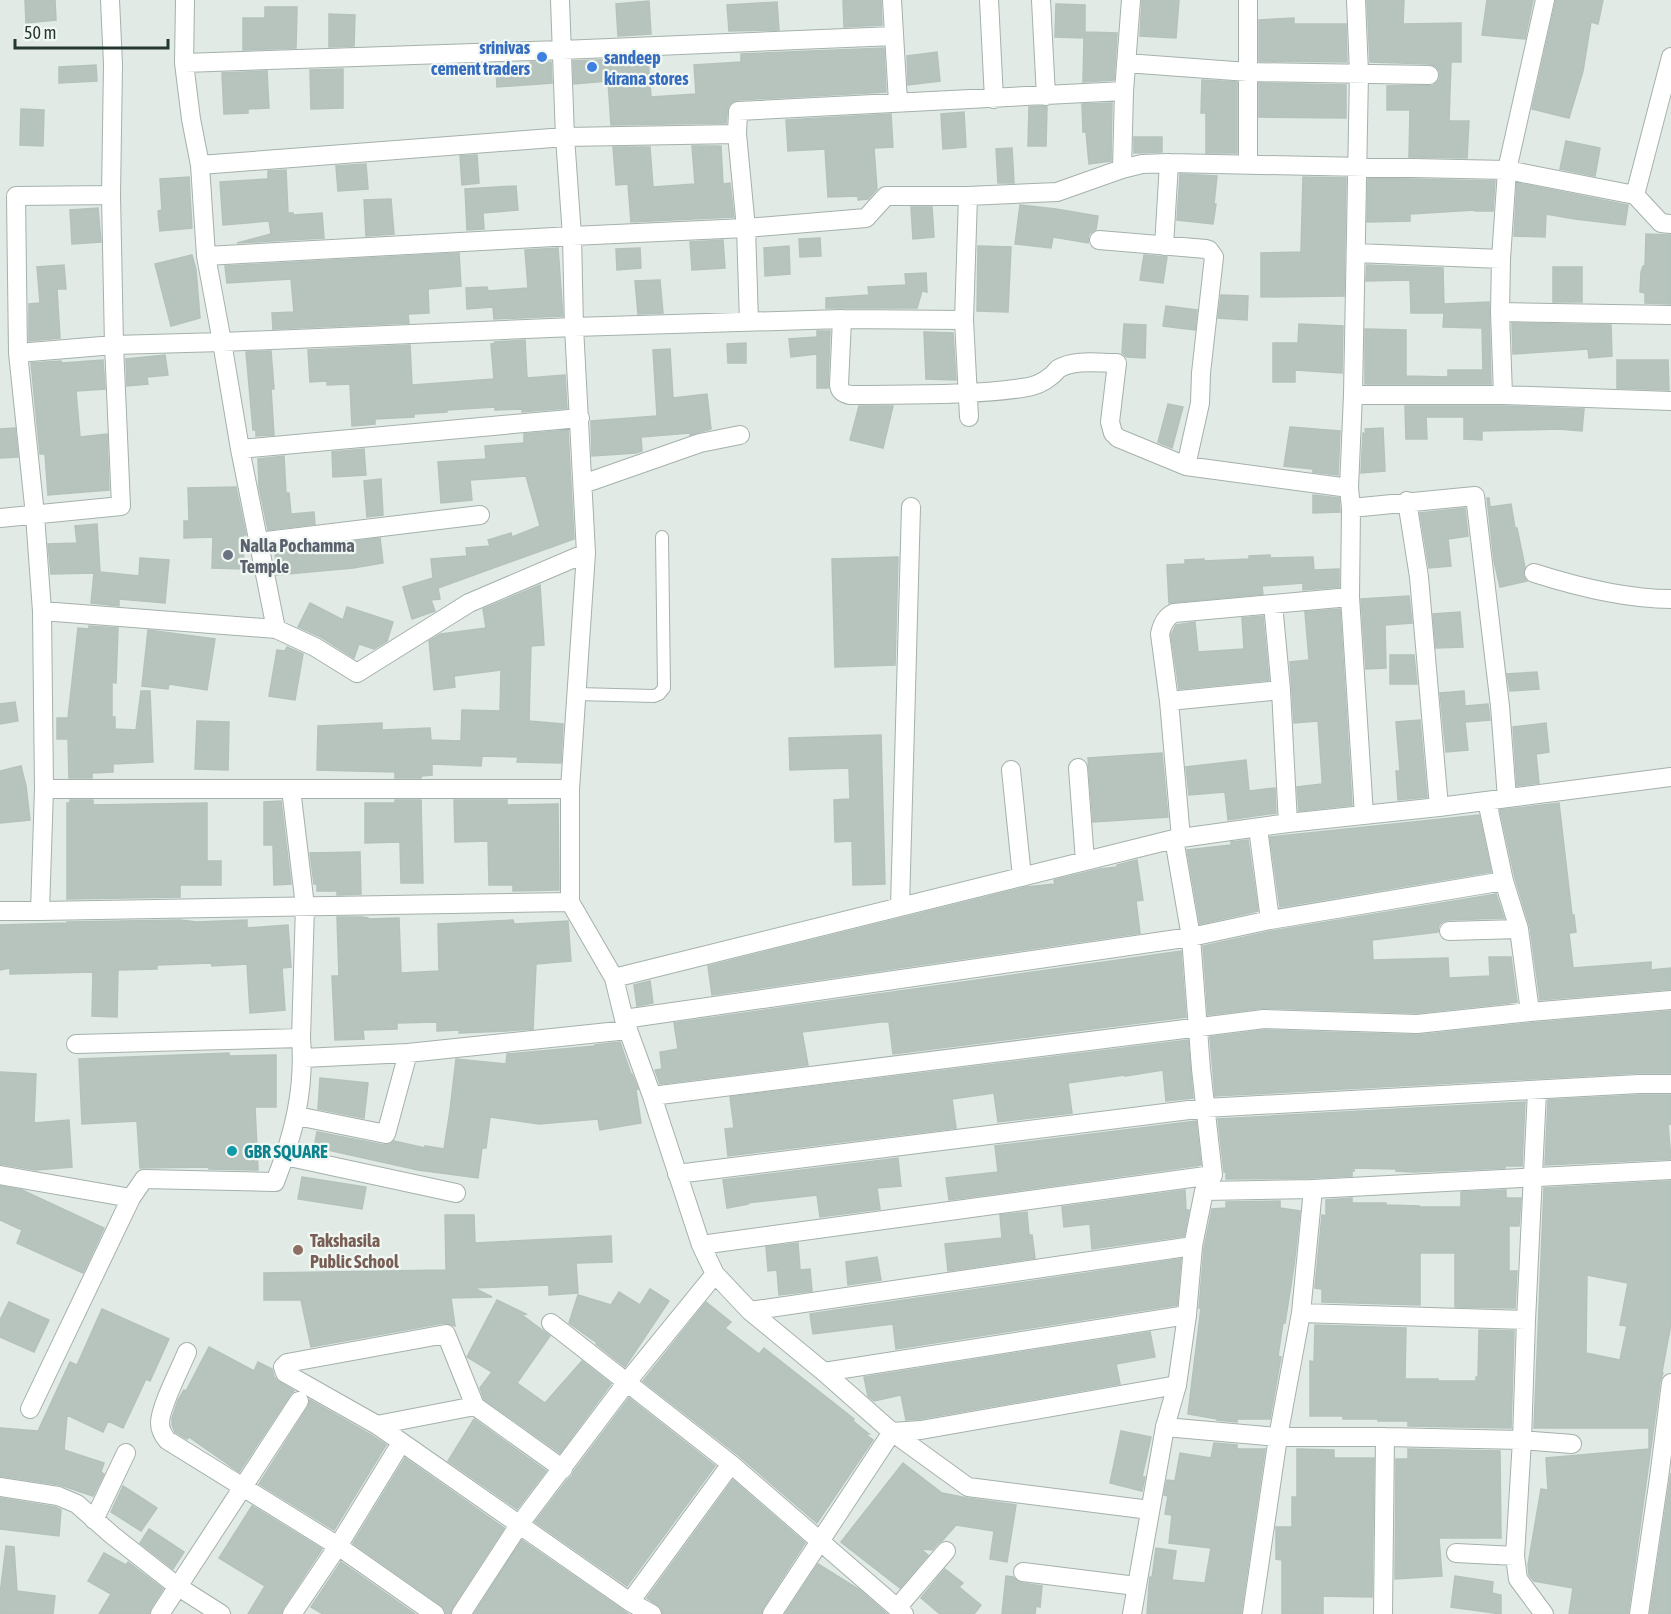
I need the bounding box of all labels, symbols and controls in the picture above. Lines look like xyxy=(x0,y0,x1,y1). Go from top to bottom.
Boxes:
scale bar xyxy=(15,12,168,50)
text: 50 m xyxy=(24,22,56,43)
place label: srinivas cement traders xyxy=(431,37,531,79)
place label: sandeep kirana stores xyxy=(604,47,689,89)
marker: srinivas cement traders xyxy=(535,50,549,64)
marker: sandeep kirana stores xyxy=(585,60,599,74)
place label: Nalla Pochamma Temple xyxy=(240,535,355,577)
marker: Nalla Pochamma Temple xyxy=(221,548,235,562)
place label: GBR SQUARE xyxy=(244,1141,328,1162)
marker: GBR SQUARE xyxy=(225,1144,239,1158)
place label: Takshasila Public School xyxy=(310,1230,399,1272)
marker: Takshasila Public School xyxy=(291,1243,305,1257)

